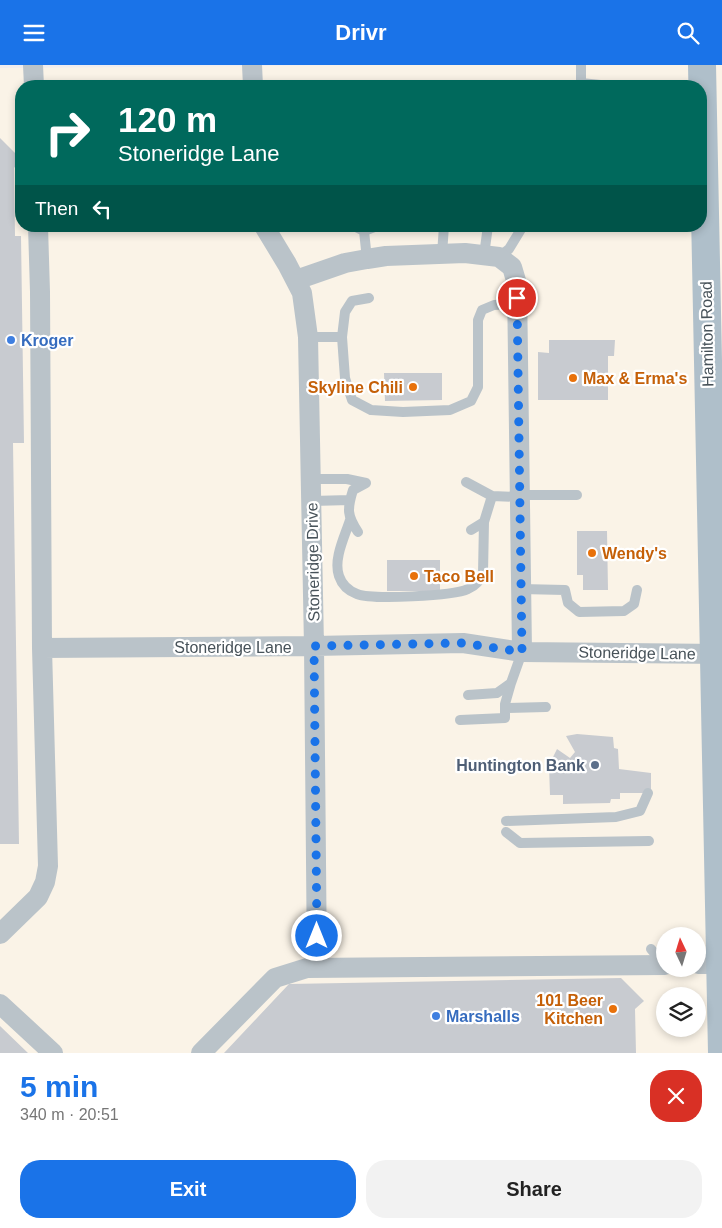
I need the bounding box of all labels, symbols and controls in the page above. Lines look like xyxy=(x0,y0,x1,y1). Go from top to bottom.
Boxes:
icon: menu xyxy=(20,19,48,47)
icon: search xyxy=(674,19,702,47)
text: Drivr xyxy=(335,20,387,45)
icon: right xyxy=(35,100,100,165)
text: 120 m xyxy=(118,100,217,139)
text: Stoneridge Lane xyxy=(118,141,279,166)
icon: left xyxy=(88,195,116,223)
text: Then xyxy=(35,198,78,219)
pin xyxy=(496,277,538,319)
street label: Hamilton Road xyxy=(698,281,716,387)
icon: arrive xyxy=(503,284,531,312)
place label: Kroger xyxy=(21,332,73,349)
marker: Kroger xyxy=(5,334,17,346)
place label: Max & Erma's xyxy=(583,370,687,387)
marker: Max & Erma's xyxy=(567,372,579,384)
place label: Skyline Chili xyxy=(308,379,403,396)
marker: Skyline Chili xyxy=(407,381,419,393)
street label: Stoneridge Drive xyxy=(303,502,323,622)
place label: Wendy's xyxy=(602,545,667,562)
marker: Wendy's xyxy=(586,547,598,559)
place label: Taco Bell xyxy=(424,568,494,585)
marker: Taco Bell xyxy=(408,570,420,582)
street label: Stoneridge Lane xyxy=(174,639,292,656)
street label: Stoneridge Lane xyxy=(578,643,696,663)
place label: Huntington Bank xyxy=(456,757,585,774)
marker: Huntington Bank xyxy=(589,759,601,771)
position arrow xyxy=(290,909,342,961)
north arrow xyxy=(656,927,706,977)
map controls xyxy=(656,927,706,1037)
button: layers xyxy=(656,987,706,1037)
place label: 101 Beer Kitchen xyxy=(536,992,603,1027)
marker: 101 Beer Kitchen xyxy=(607,1003,619,1015)
place label: Marshalls xyxy=(446,1008,520,1025)
marker: Marshalls xyxy=(430,1010,442,1022)
text: 5 min xyxy=(20,1070,98,1103)
button: close xyxy=(650,1070,702,1122)
text: 340 m · 20:51 xyxy=(20,1106,119,1123)
button: Exit xyxy=(20,1160,356,1218)
button: Share xyxy=(366,1160,702,1218)

